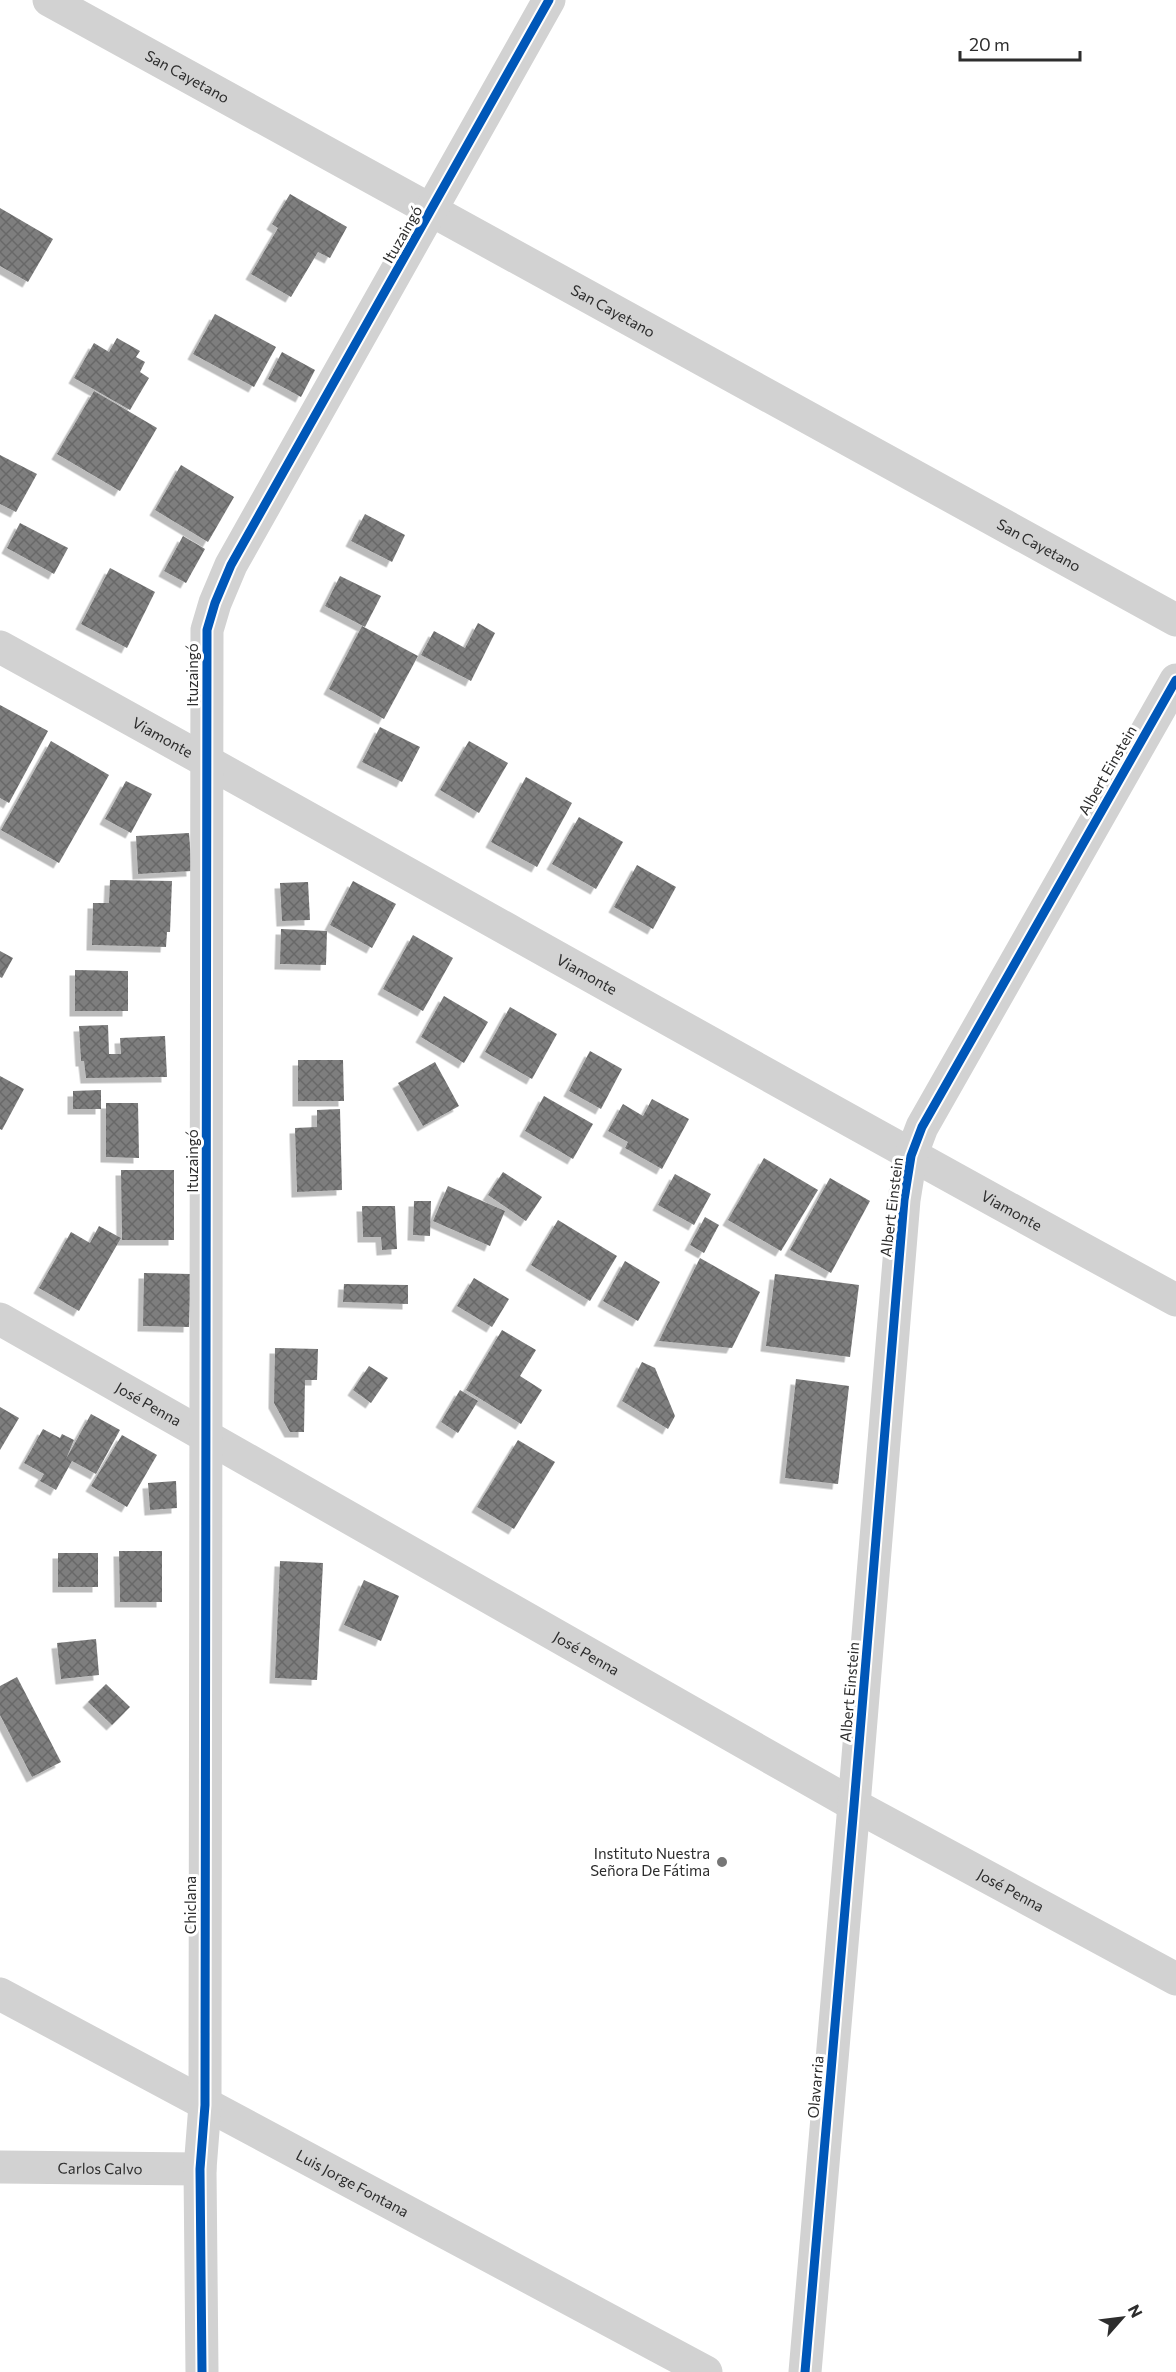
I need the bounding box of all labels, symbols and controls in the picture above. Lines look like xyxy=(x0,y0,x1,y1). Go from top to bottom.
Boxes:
scale bar xyxy=(960,24,1080,62)
text: 20 m xyxy=(969,33,1010,55)
street label: San Cayetano xyxy=(142,46,233,106)
street label: Ituzaingó xyxy=(378,202,426,266)
street label: San Cayetano xyxy=(568,280,658,341)
street label: San Cayetano xyxy=(994,514,1084,575)
street label: Ituzaingó xyxy=(183,643,201,707)
street label: Viamonte xyxy=(129,713,196,761)
street label: Albert Einstein xyxy=(1074,722,1140,818)
street label: Viamonte xyxy=(554,950,621,998)
street label: Ituzaingó xyxy=(183,1129,201,1193)
street label: Albert Einstein xyxy=(876,1156,906,1258)
street label: Viamonte xyxy=(978,1186,1045,1234)
street label: José Penna xyxy=(112,1378,185,1429)
street label: José Penna xyxy=(550,1627,623,1679)
street label: Albert Einstein xyxy=(836,1641,862,1743)
place label: Instituto Nuestra Señora De Fátima xyxy=(590,1844,710,1879)
marker: Instituto Nuestra Señora De Fátima xyxy=(715,1855,729,1869)
street label: José Penna xyxy=(975,1865,1047,1915)
street label: Chiclana xyxy=(181,1876,199,1934)
street label: Olavarria xyxy=(803,2055,827,2119)
street label: Luis Jorge Fontana xyxy=(293,2145,412,2220)
street label: Carlos Calvo xyxy=(57,2159,143,2177)
north arrow xyxy=(1092,2288,1152,2348)
text: N xyxy=(1124,2301,1147,2320)

